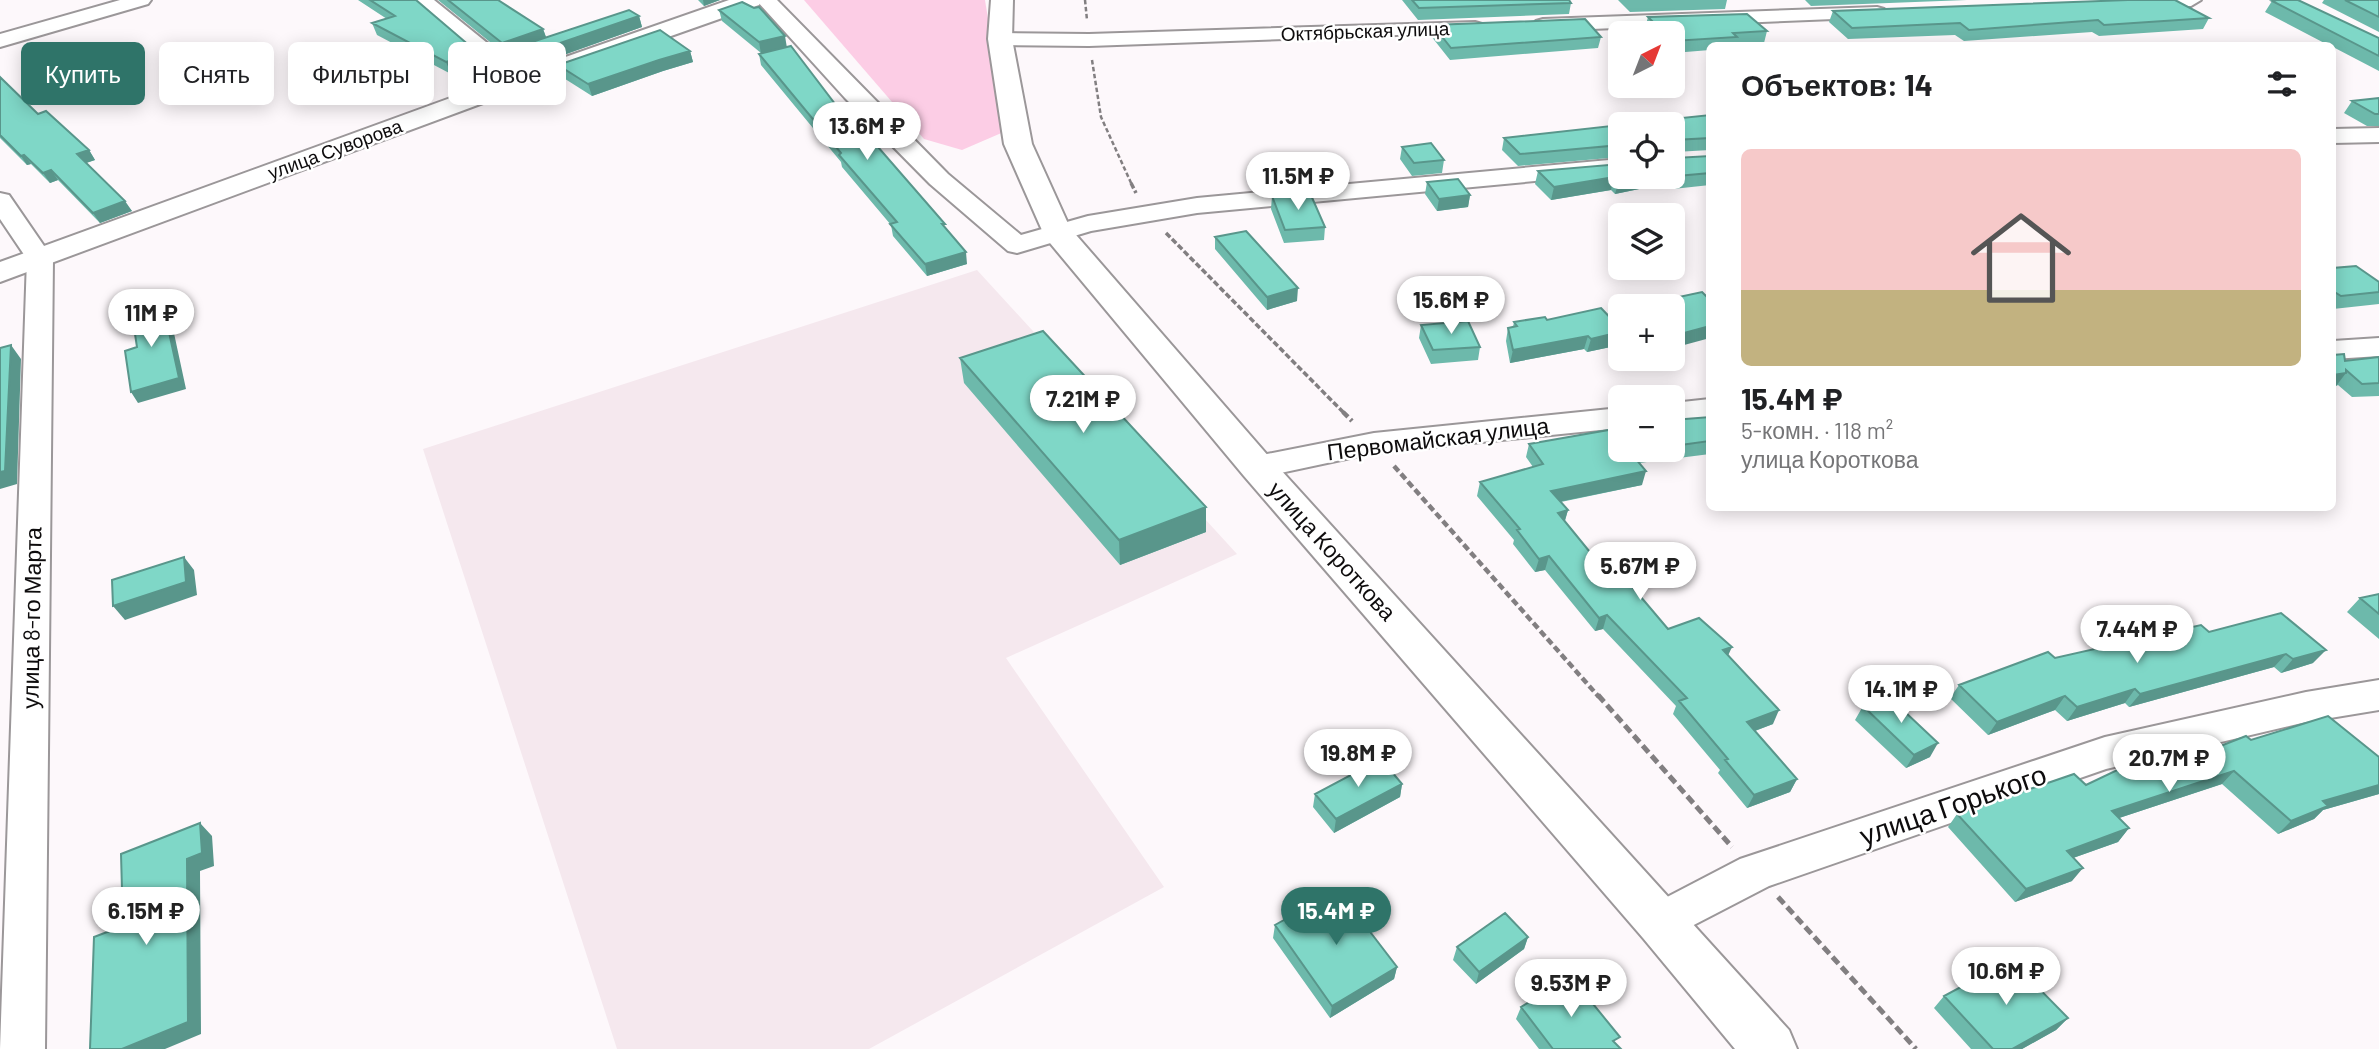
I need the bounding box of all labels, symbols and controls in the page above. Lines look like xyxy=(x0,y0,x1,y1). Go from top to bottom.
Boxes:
street label: Октябрьская улица xyxy=(1280,16,1450,45)
north arrow xyxy=(1608,21,1685,98)
map controls xyxy=(1608,21,1685,462)
chip: Купить xyxy=(21,42,145,105)
chip: Снять xyxy=(159,42,274,105)
chip: Фильтры xyxy=(288,42,434,105)
chip: Новое xyxy=(448,42,566,105)
icon: filters xyxy=(2263,65,2301,103)
text: Объектов: 14 xyxy=(1741,66,1933,102)
pin: 13.6M ₽ xyxy=(802,102,932,162)
text: 13.6M ₽ xyxy=(829,111,905,139)
button: locate xyxy=(1608,112,1685,189)
street label: улица Суворова xyxy=(265,113,406,183)
pin: 11.5M ₽ xyxy=(1233,152,1363,212)
text: 11.5M ₽ xyxy=(1262,161,1334,189)
icon: home xyxy=(1958,195,2084,321)
button: layers xyxy=(1608,203,1685,280)
pin: 15.6M ₽ xyxy=(1386,276,1516,336)
text: 15.6M ₽ xyxy=(1413,285,1489,313)
pin: 11M ₽ xyxy=(102,290,200,349)
button: + xyxy=(1608,294,1685,371)
text: 11M ₽ xyxy=(124,298,178,326)
pin: 7.21M ₽ xyxy=(1018,376,1148,435)
text: 15.4M ₽ xyxy=(1741,380,1843,416)
text: 7.21M ₽ xyxy=(1046,384,1120,412)
button: − xyxy=(1608,385,1685,462)
street label: Первомайская улица xyxy=(1325,410,1551,466)
text: 5-комн. · 118 m² xyxy=(1741,416,1893,444)
text: улица Короткова xyxy=(1741,445,1919,473)
street label: улица Короткова xyxy=(1263,475,1403,626)
street label: улица 8-го Марта xyxy=(15,527,47,709)
pin: 5.67M ₽ xyxy=(1575,542,1705,602)
text: 5.67M ₽ xyxy=(1600,551,1680,579)
pin: 7.44M ₽ xyxy=(2072,606,2202,665)
text: 7.44M ₽ xyxy=(2096,614,2178,642)
pin: 14.1M ₽ xyxy=(1836,666,1966,725)
text: 14.1M ₽ xyxy=(1864,674,1938,702)
pin: 19.8M ₽ xyxy=(1293,730,1423,789)
pin: 20.7M ₽ xyxy=(2104,734,2234,794)
text: 19.8M ₽ xyxy=(1320,738,1396,766)
text: 20.7M ₽ xyxy=(2129,743,2209,771)
street label: улица Горького xyxy=(1855,756,2050,852)
pin: 6.15M ₽ xyxy=(81,888,211,947)
pin: 15.4M ₽ xyxy=(1271,888,1401,947)
text: 6.15M ₽ xyxy=(108,896,184,924)
text: 15.4M ₽ xyxy=(1297,896,1375,924)
pin: 10.6M ₽ xyxy=(1941,948,2071,1007)
text: 10.6M ₽ xyxy=(1968,956,2044,984)
pin: 9.53M ₽ xyxy=(1506,960,1636,1019)
text: 9.53M ₽ xyxy=(1531,968,1611,996)

